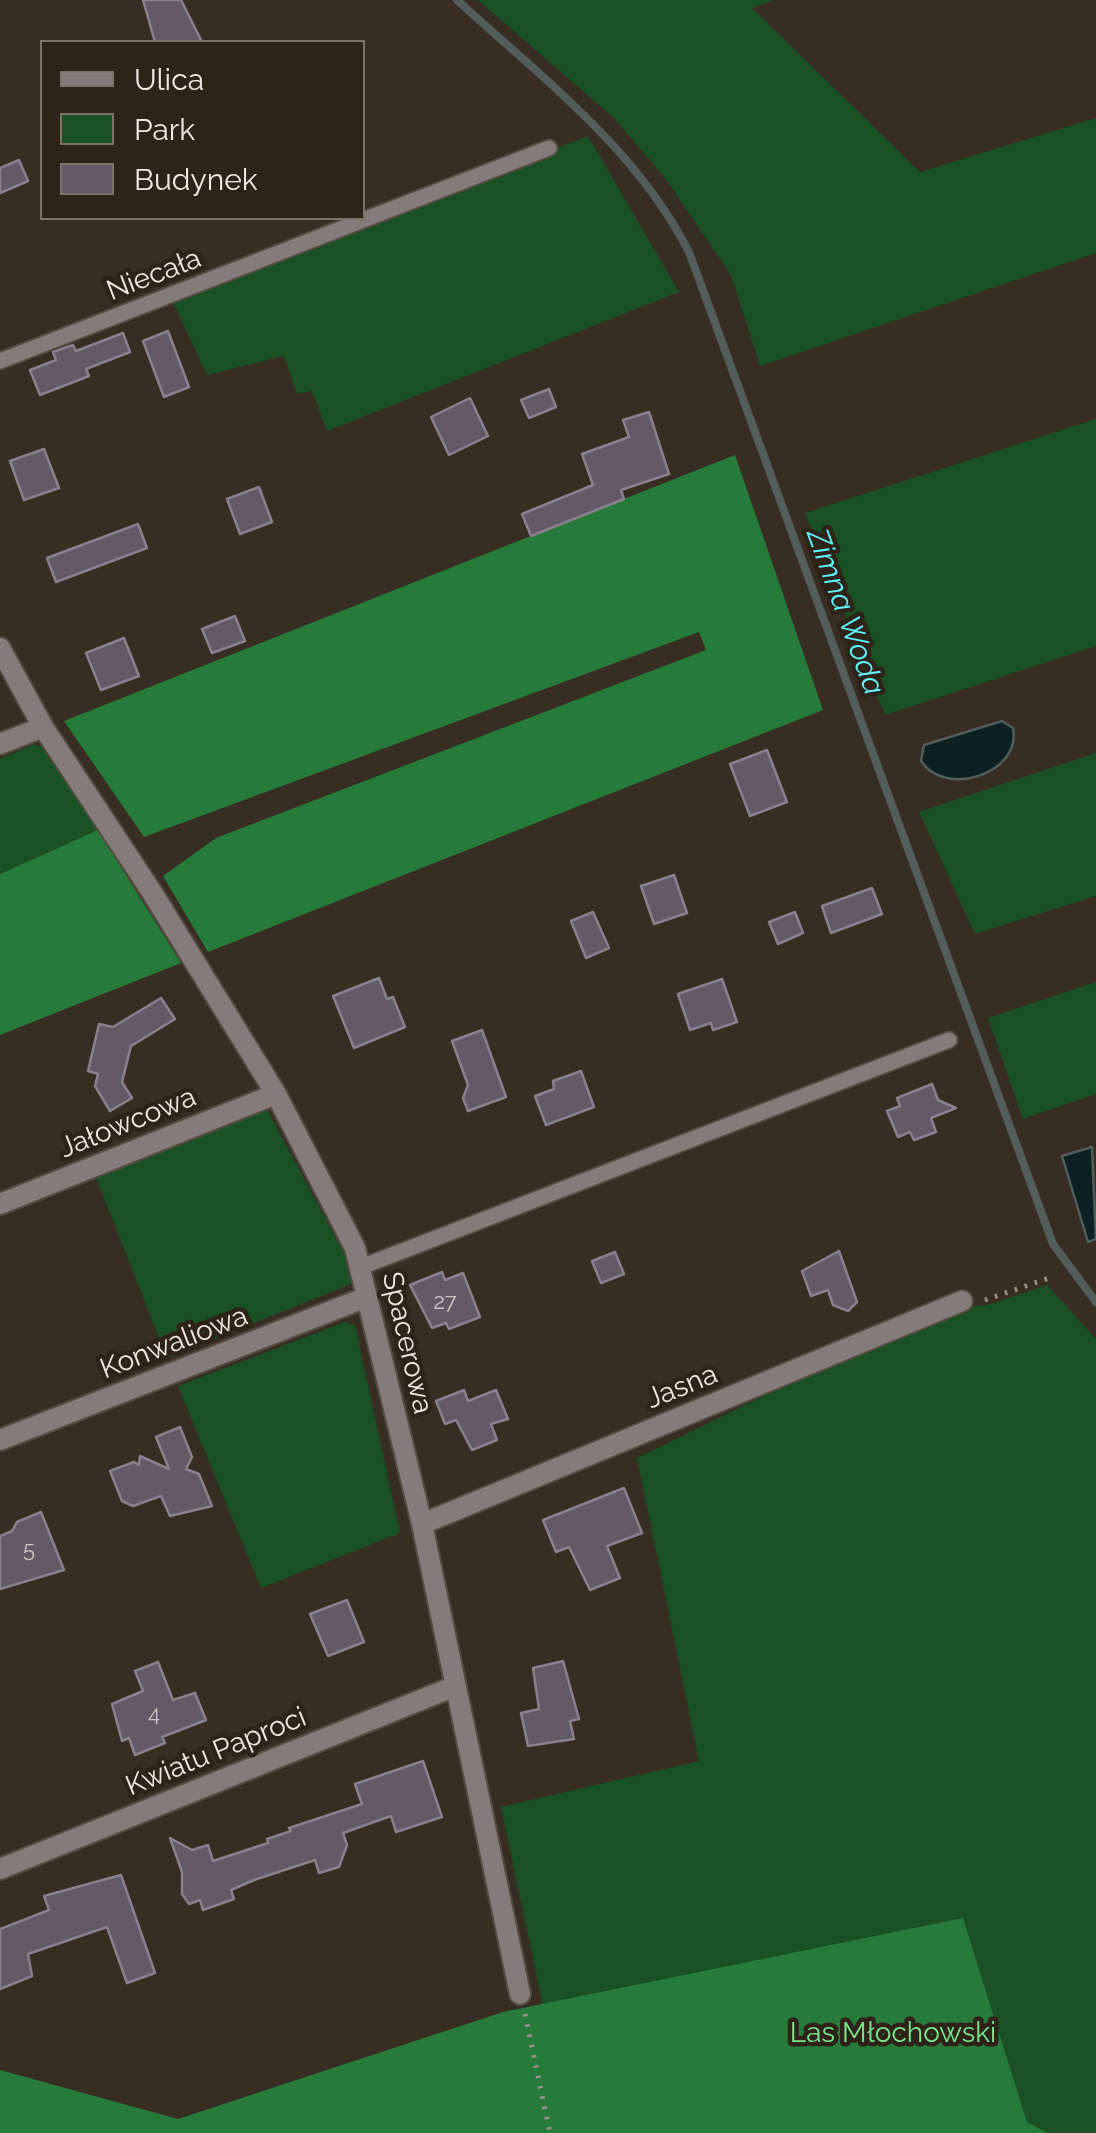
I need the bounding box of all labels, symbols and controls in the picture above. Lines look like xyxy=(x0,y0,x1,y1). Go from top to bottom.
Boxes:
legend xyxy=(40,40,365,220)
text: Ulica xyxy=(134,62,204,97)
text: Park xyxy=(134,112,195,147)
text: Budynek xyxy=(134,162,258,197)
street label: Niecała xyxy=(102,242,206,308)
water label: Zimna Woda xyxy=(798,524,892,700)
street label: Jałowcowa xyxy=(55,1080,201,1166)
street label: Spacerowa xyxy=(374,1269,440,1417)
house number: 27 xyxy=(433,1289,457,1315)
street label: Konwaliowa xyxy=(96,1300,252,1386)
street label: Jasna xyxy=(642,1358,722,1416)
house number: 5 xyxy=(23,1537,35,1563)
street label: Kwiatu Paproci xyxy=(121,1701,311,1803)
house number: 4 xyxy=(148,1701,160,1727)
park label: Las Młochowski xyxy=(790,2017,996,2051)

